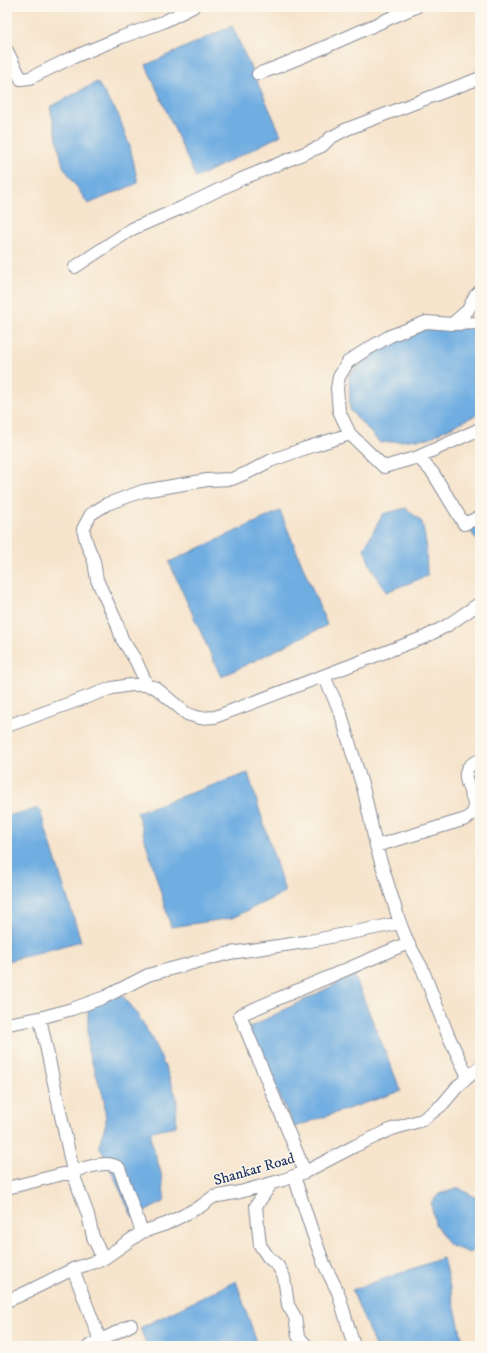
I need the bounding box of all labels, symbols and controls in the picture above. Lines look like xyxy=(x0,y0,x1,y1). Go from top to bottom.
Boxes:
street label: Shankar Road xyxy=(211,1149,297,1190)

